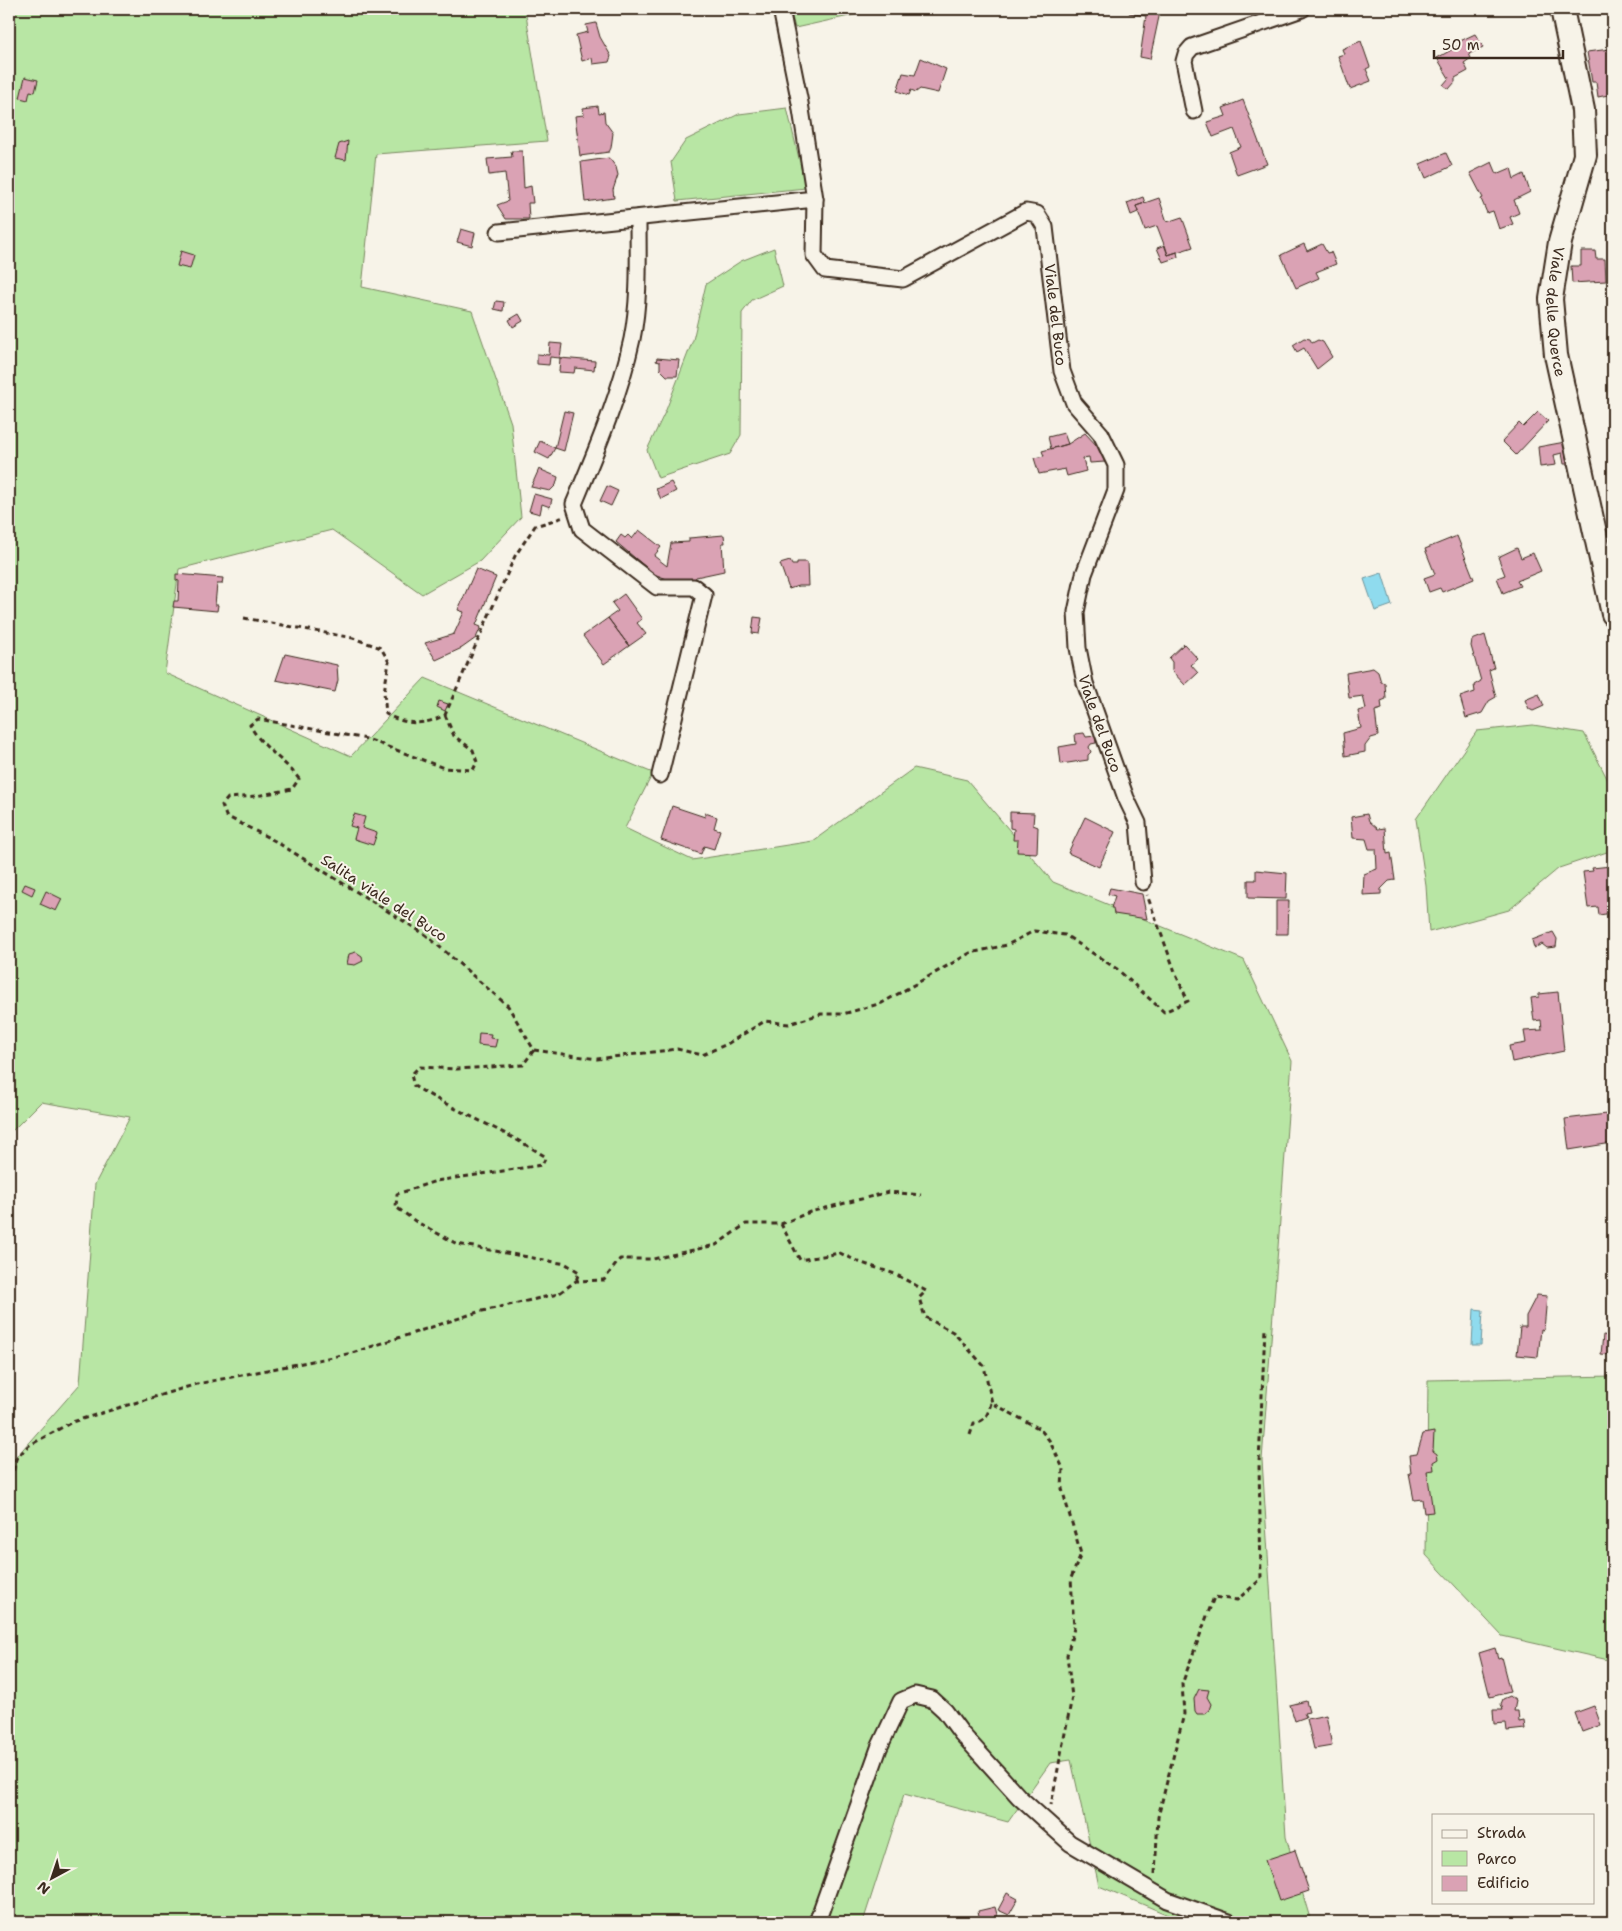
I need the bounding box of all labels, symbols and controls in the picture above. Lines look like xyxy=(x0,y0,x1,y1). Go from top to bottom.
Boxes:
scale bar xyxy=(1434,28,1563,60)
text: 50 m xyxy=(1442,35,1480,55)
street label: Viale delle Querce xyxy=(1541,245,1571,379)
street label: Viale del Buco xyxy=(1039,263,1071,367)
street label: Viale del Buco xyxy=(1074,673,1126,775)
street label: Salita viale del Buco xyxy=(317,850,451,946)
legend xyxy=(1432,1814,1594,1904)
text: Strada xyxy=(1477,1823,1526,1843)
text: Parco xyxy=(1477,1849,1517,1869)
north arrow xyxy=(28,1854,78,1904)
text: Edificio xyxy=(1477,1873,1529,1893)
text: N xyxy=(34,1877,54,1898)

